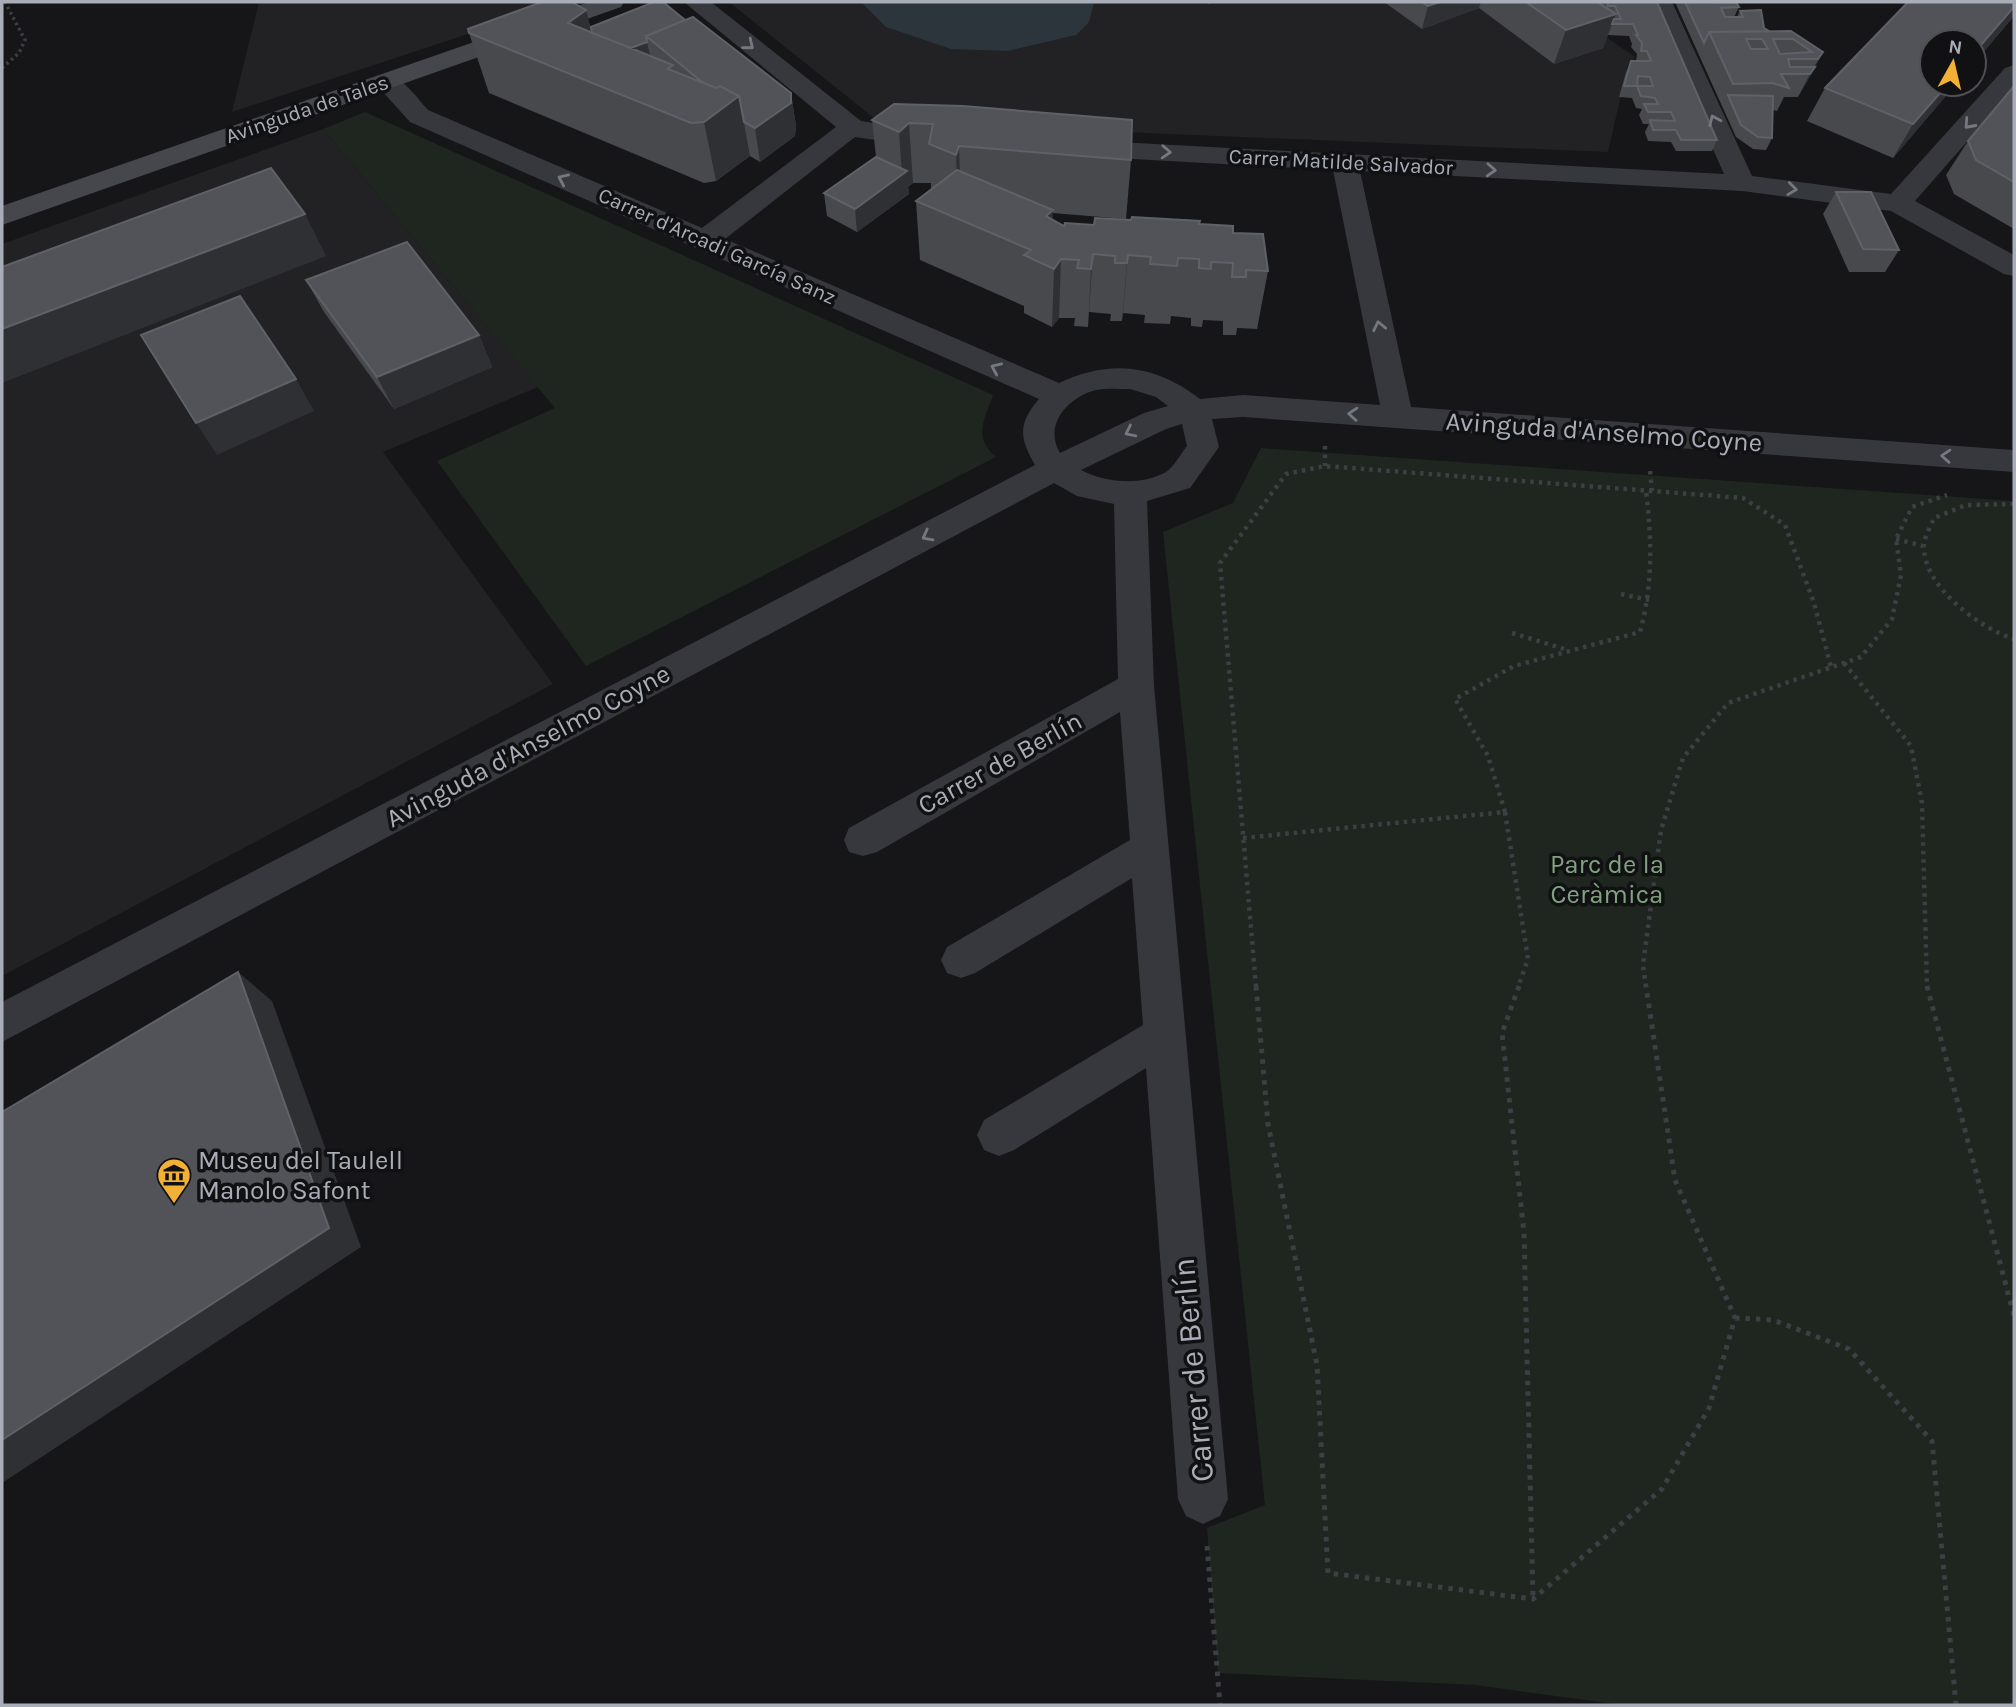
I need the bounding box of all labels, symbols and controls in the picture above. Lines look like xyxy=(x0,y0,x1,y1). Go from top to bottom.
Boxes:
north arrow xyxy=(1918,28,1988,98)
text: N xyxy=(1947,35,1964,59)
one-way arrow xyxy=(740,37,753,49)
street label: Avinguda de Tales xyxy=(222,70,392,148)
one-way arrow xyxy=(1708,115,1722,128)
one-way arrow xyxy=(1965,116,1977,129)
street label: Carrer Matilde Salvador xyxy=(1228,144,1454,180)
one-way arrow xyxy=(1161,145,1172,160)
one-way arrow xyxy=(1486,162,1497,177)
one-way arrow xyxy=(558,173,571,187)
one-way arrow xyxy=(1786,182,1798,197)
street label: Carrer d'Arcadi García Sanz xyxy=(595,183,839,309)
one-way arrow xyxy=(1373,320,1388,332)
one-way arrow xyxy=(991,362,1004,376)
street label: Avinguda d'Anselmo Coyne xyxy=(1445,405,1763,459)
one-way arrow xyxy=(1347,407,1358,422)
one-way arrow xyxy=(1125,424,1137,438)
one-way arrow xyxy=(1940,449,1951,464)
one-way arrow xyxy=(922,528,934,541)
street label: Avinguda d'Anselmo Coyne xyxy=(381,658,675,834)
street label: Carrer de Berlín xyxy=(913,705,1087,821)
park label: Parc de la Ceràmica xyxy=(1550,849,1664,910)
place label: Museu del Taulell Manolo Safont xyxy=(198,1145,403,1206)
museum icon: Museu del Taulell Manolo Safont xyxy=(155,1156,193,1205)
street label: Carrer de Berlín xyxy=(1165,1256,1221,1484)

